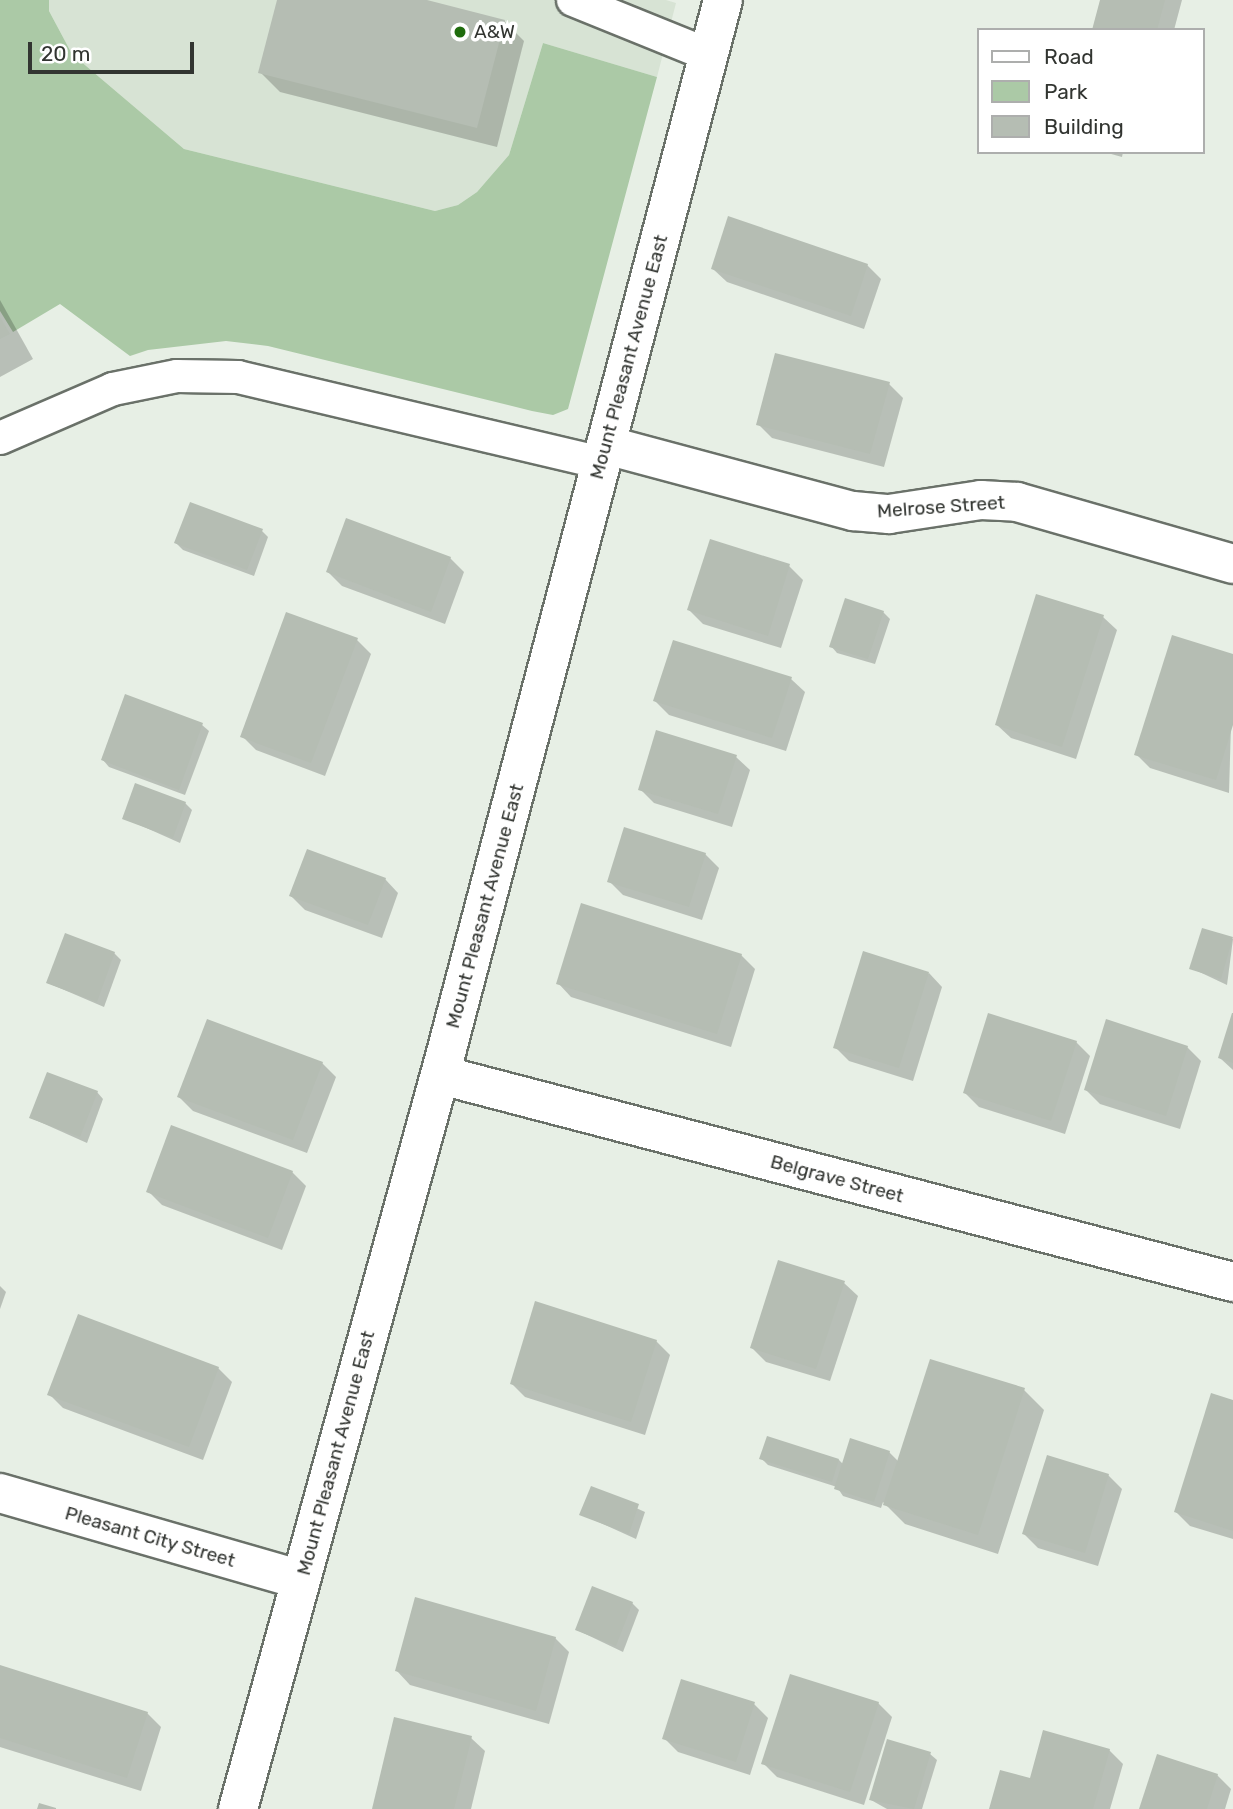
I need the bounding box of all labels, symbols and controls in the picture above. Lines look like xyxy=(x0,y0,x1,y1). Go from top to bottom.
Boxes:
place label: A&W xyxy=(474,21,515,43)
marker: A&W xyxy=(452,24,468,40)
scale bar xyxy=(32,28,198,72)
legend xyxy=(978,28,1205,154)
text: 20 m xyxy=(41,41,90,66)
text: Road xyxy=(1044,44,1094,69)
text: Park xyxy=(1044,79,1088,104)
text: Building xyxy=(1044,114,1124,139)
street label: Mount Pleasant Avenue East xyxy=(585,232,673,482)
street label: Melrose Street xyxy=(876,491,1006,523)
street label: Mount Pleasant Avenue East xyxy=(441,781,529,1031)
street label: Belgrave Street xyxy=(768,1150,906,1208)
street label: Mount Pleasant Avenue East xyxy=(292,1328,380,1578)
street label: Pleasant City Street xyxy=(62,1502,238,1572)

